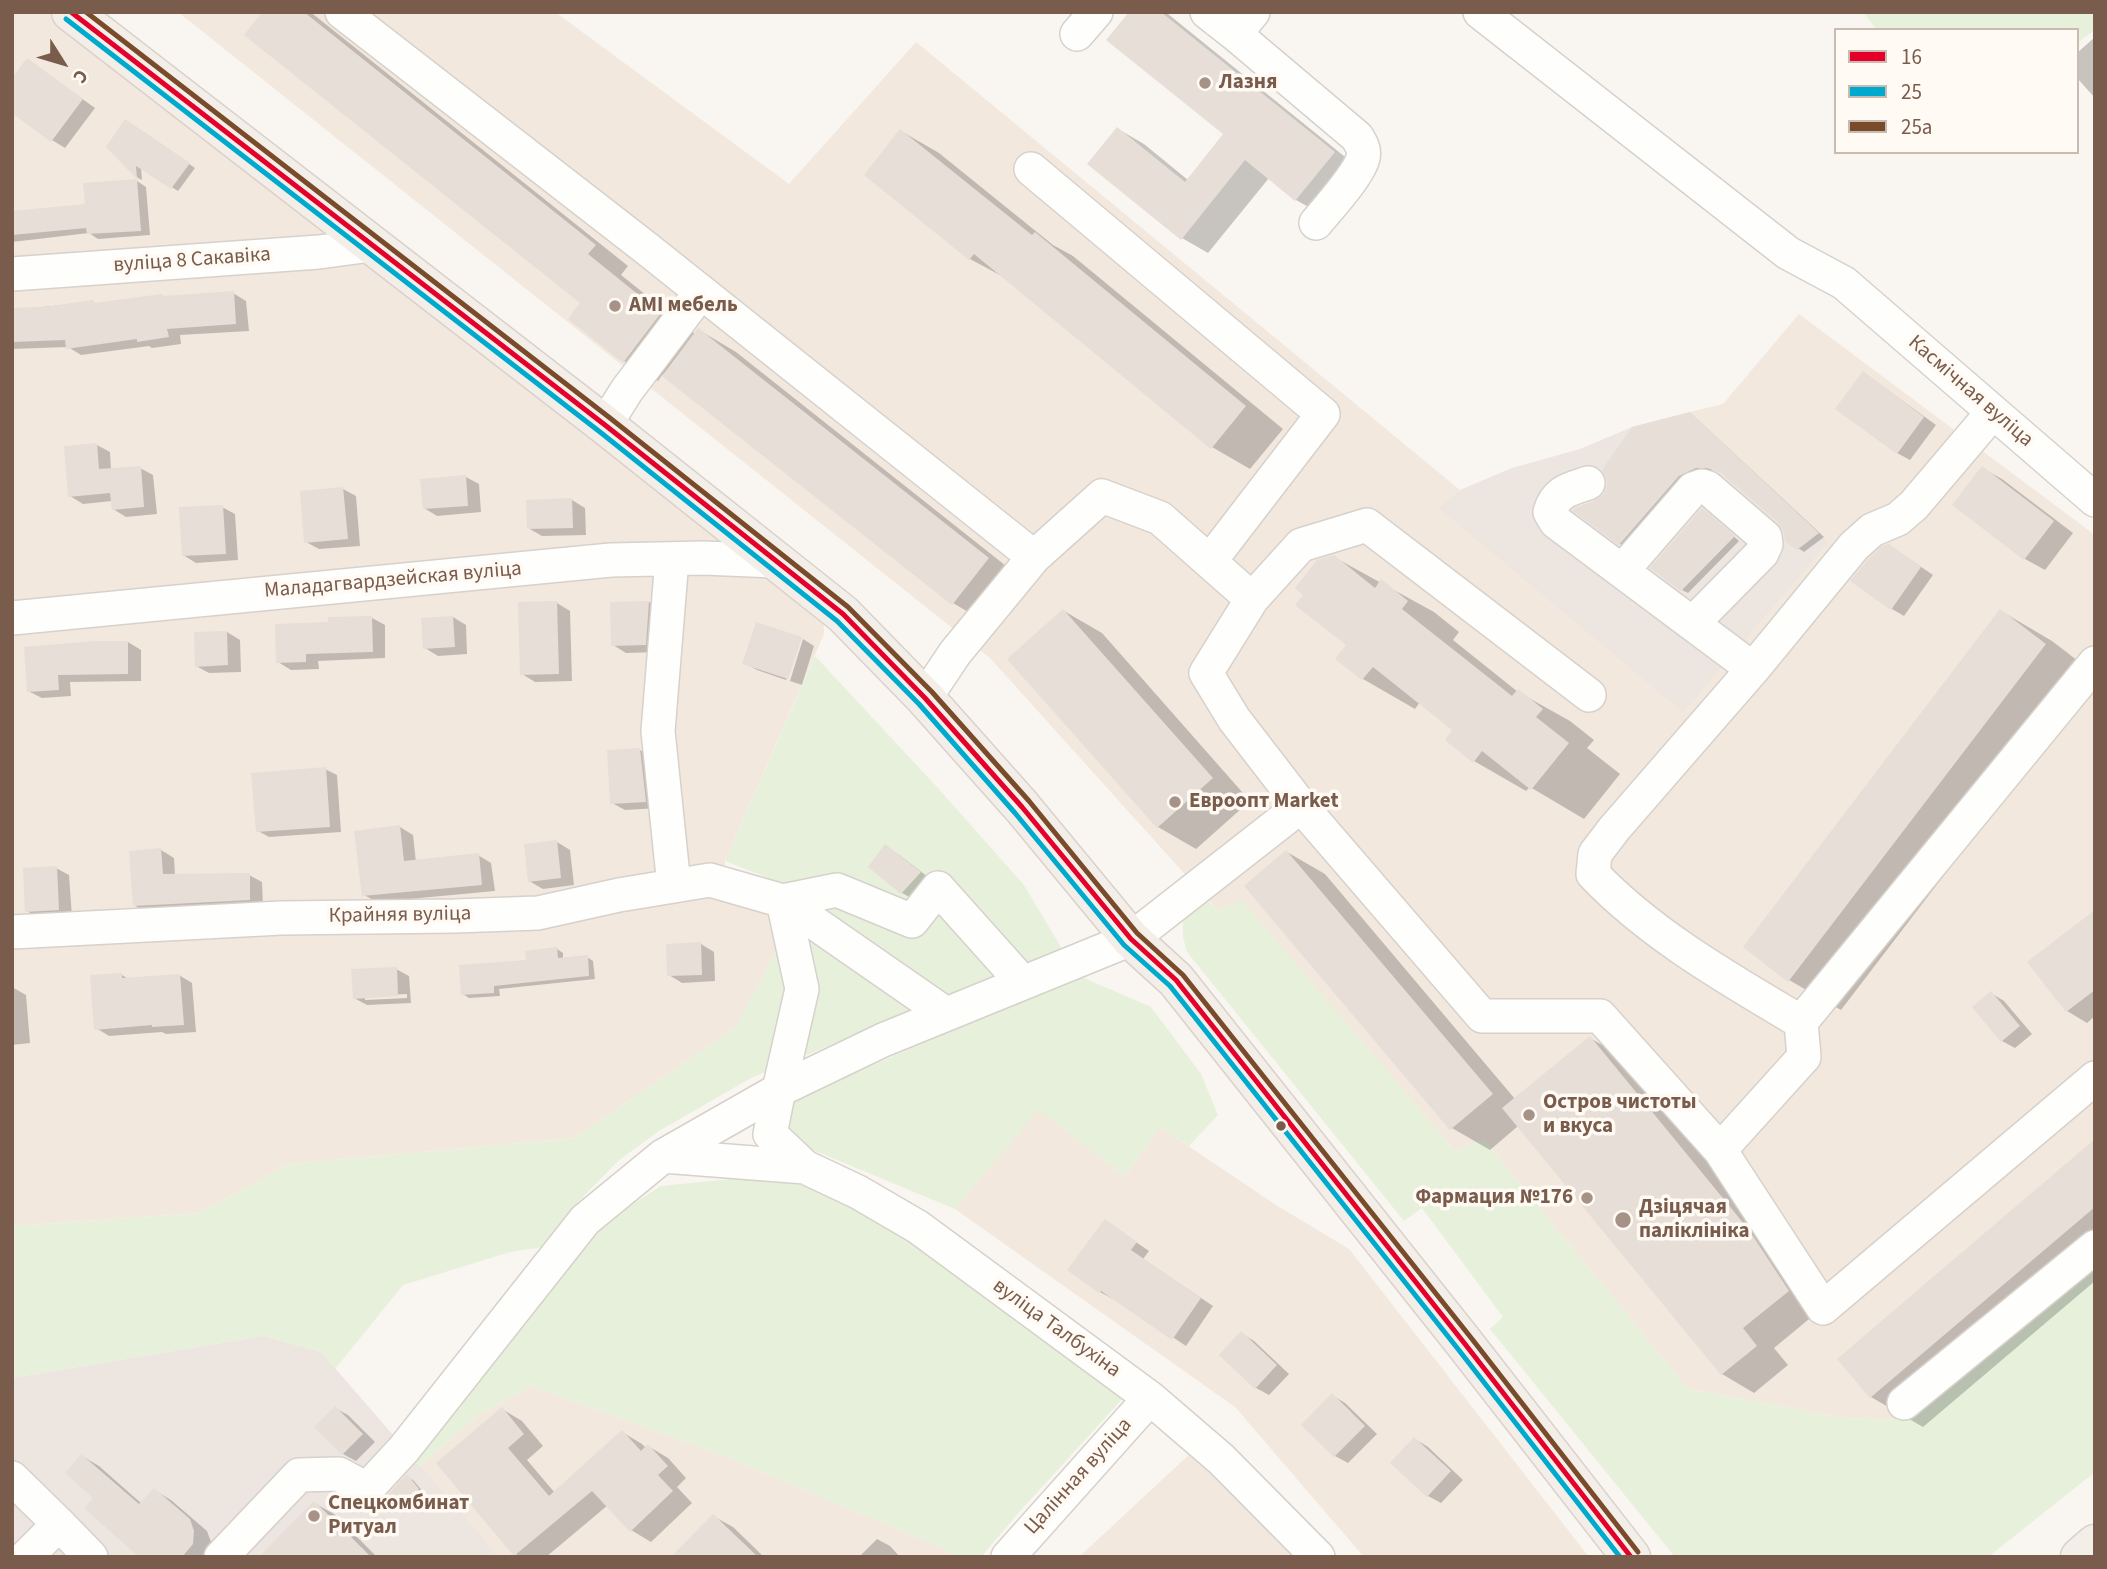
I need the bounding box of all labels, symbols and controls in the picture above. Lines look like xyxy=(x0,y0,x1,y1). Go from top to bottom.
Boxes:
north arrow xyxy=(28,28,98,98)
legend xyxy=(1834,28,2079,154)
text: 16 xyxy=(1901,42,1922,72)
text: С xyxy=(66,63,94,88)
place label: Лазня xyxy=(1219,70,1278,96)
marker: Лазня xyxy=(1197,75,1213,91)
text: 25 xyxy=(1901,77,1922,107)
text: 25а xyxy=(1901,112,1932,142)
street label: вуліца 8 Сакавіка xyxy=(112,243,272,279)
place label: AMI мебель xyxy=(629,293,738,319)
marker: AMI мебель xyxy=(607,298,623,314)
street label: Касмічная вуліца xyxy=(1902,331,2038,453)
street label: Маладагвардзейская вуліца xyxy=(263,557,523,605)
place label: Евроопт Market xyxy=(1189,789,1339,815)
marker: Евроопт Market xyxy=(1167,794,1183,810)
street label: Крайняя вуліца xyxy=(329,902,471,930)
place label: Остров чистоты и вкуса xyxy=(1543,1090,1697,1140)
marker: Остров чистоты и вкуса xyxy=(1521,1107,1537,1123)
unlabelled marker xyxy=(1274,1119,1288,1133)
place label: Фармация №176 xyxy=(1415,1185,1573,1211)
marker: Фармация №176 xyxy=(1579,1190,1595,1206)
place label: Дзіцячая паліклініка xyxy=(1639,1195,1750,1245)
marker: Дзіцячая паліклініка xyxy=(1613,1210,1633,1230)
street label: вуліца Талбухіна xyxy=(987,1274,1125,1384)
street label: Цалінная вуліца xyxy=(1020,1413,1138,1541)
place label: Спецкомбинат Ритуал xyxy=(328,1491,469,1541)
marker: Спецкомбинат Ритуал xyxy=(306,1508,322,1524)

